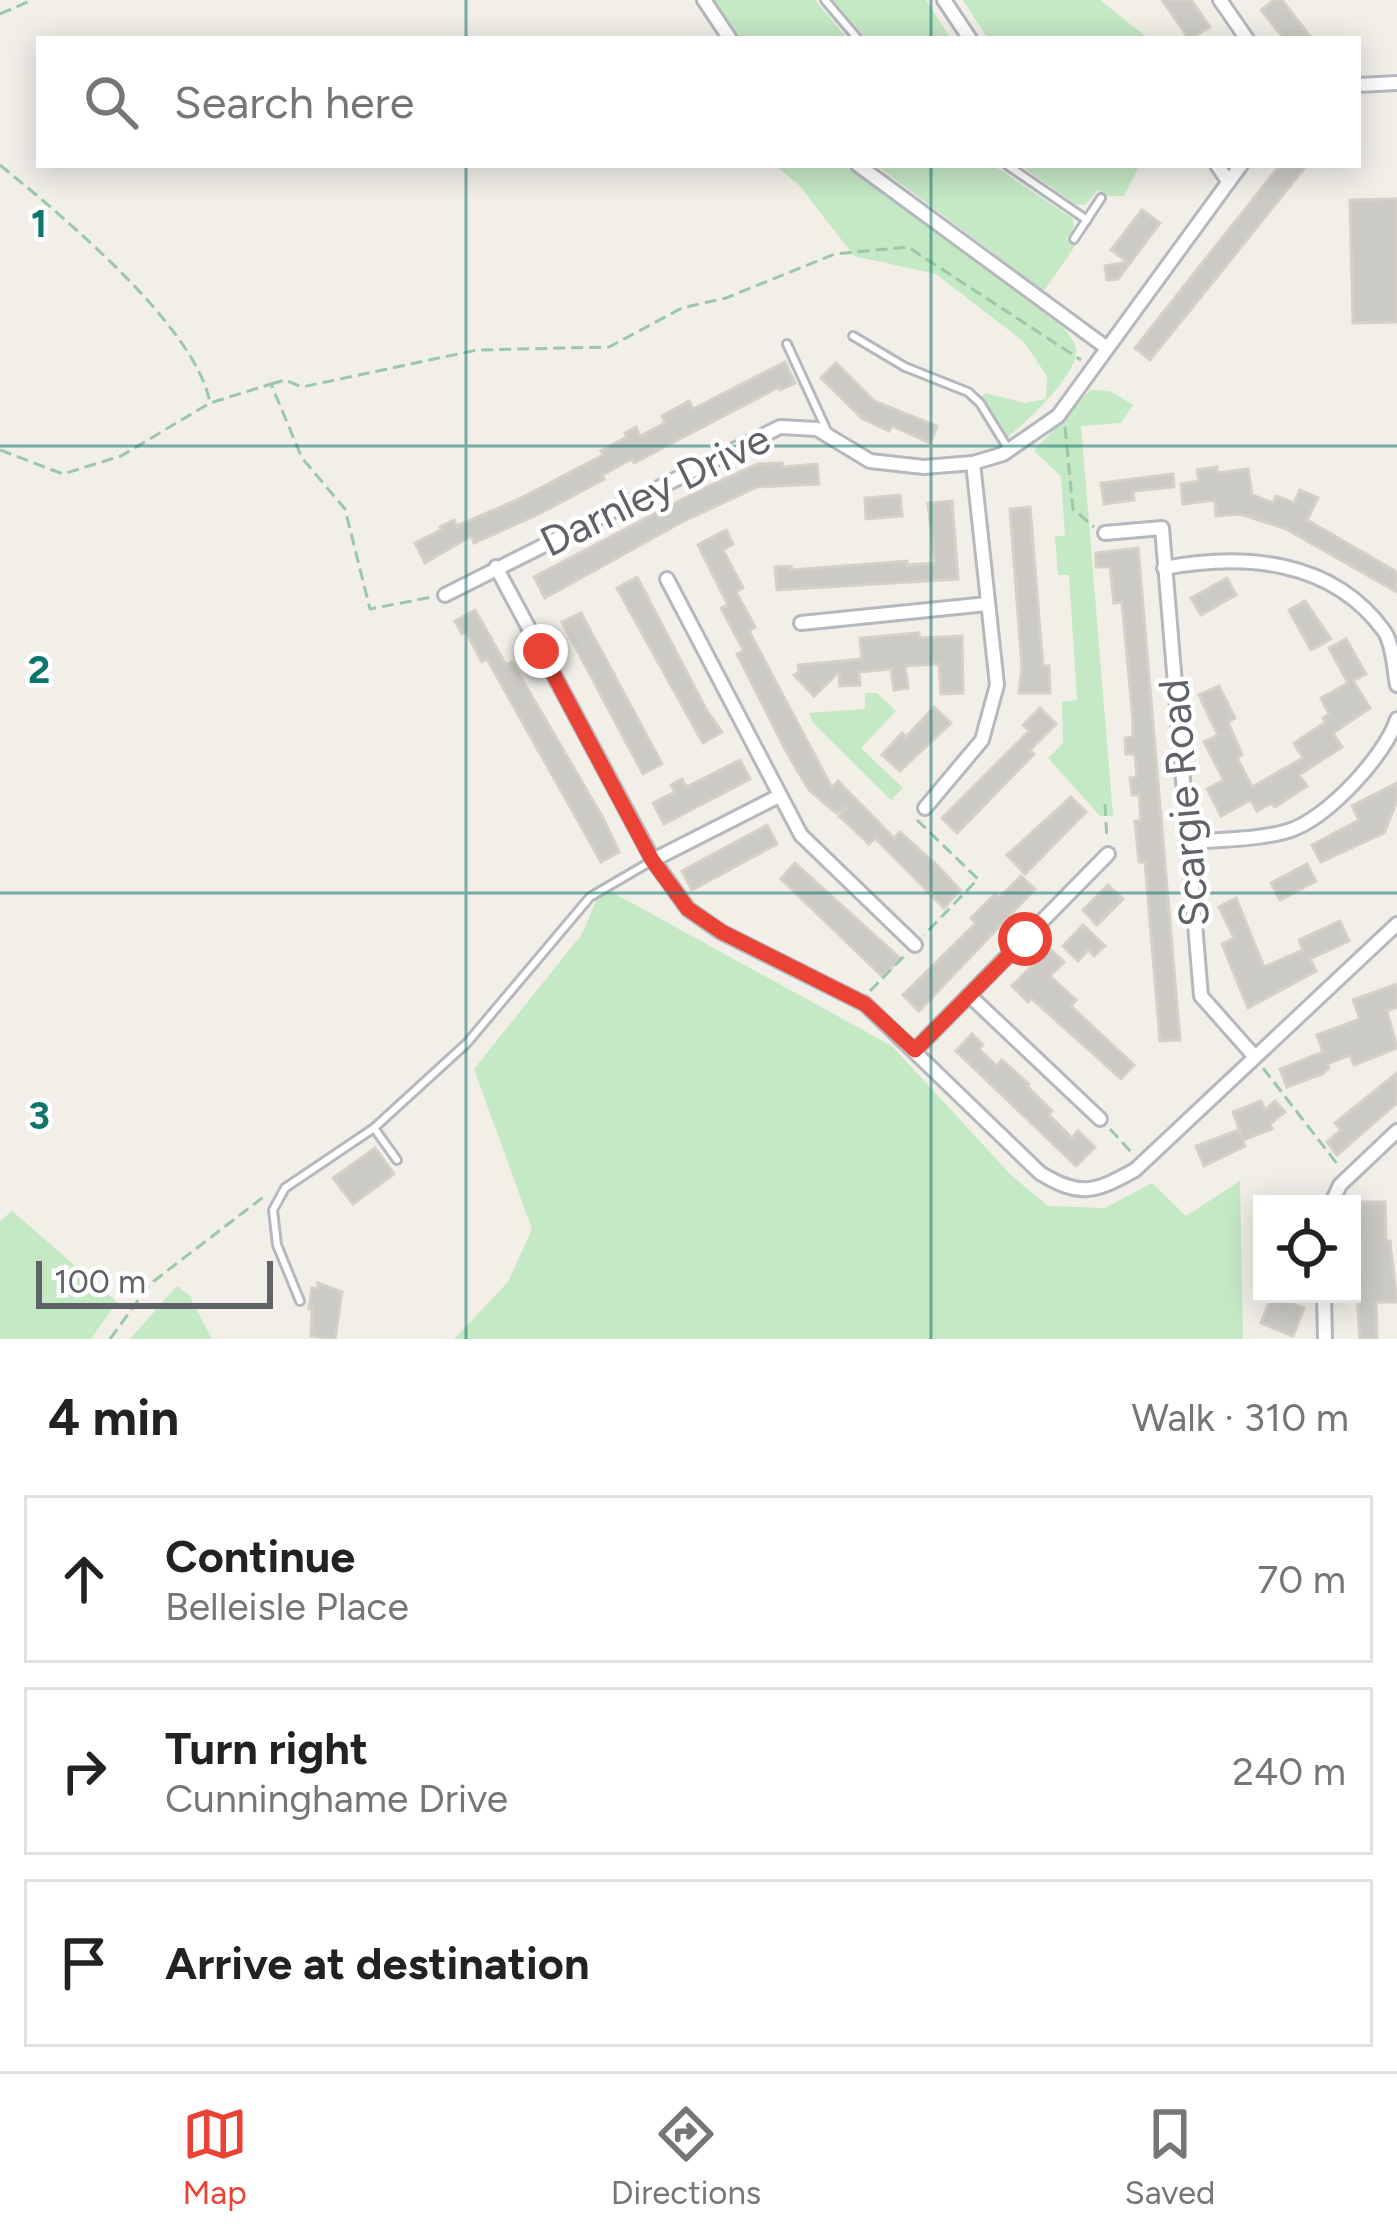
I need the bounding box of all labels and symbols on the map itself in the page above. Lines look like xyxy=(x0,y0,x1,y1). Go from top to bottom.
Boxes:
text: 1 xyxy=(31,200,47,247)
street label: Darnley Drive xyxy=(532,412,778,568)
route end xyxy=(514,624,568,678)
text: 2 xyxy=(28,646,50,693)
street label: Scargie Road xyxy=(1148,677,1220,929)
route start xyxy=(998,912,1052,966)
text: 3 xyxy=(28,1092,50,1139)
scale bar xyxy=(36,1255,273,1308)

